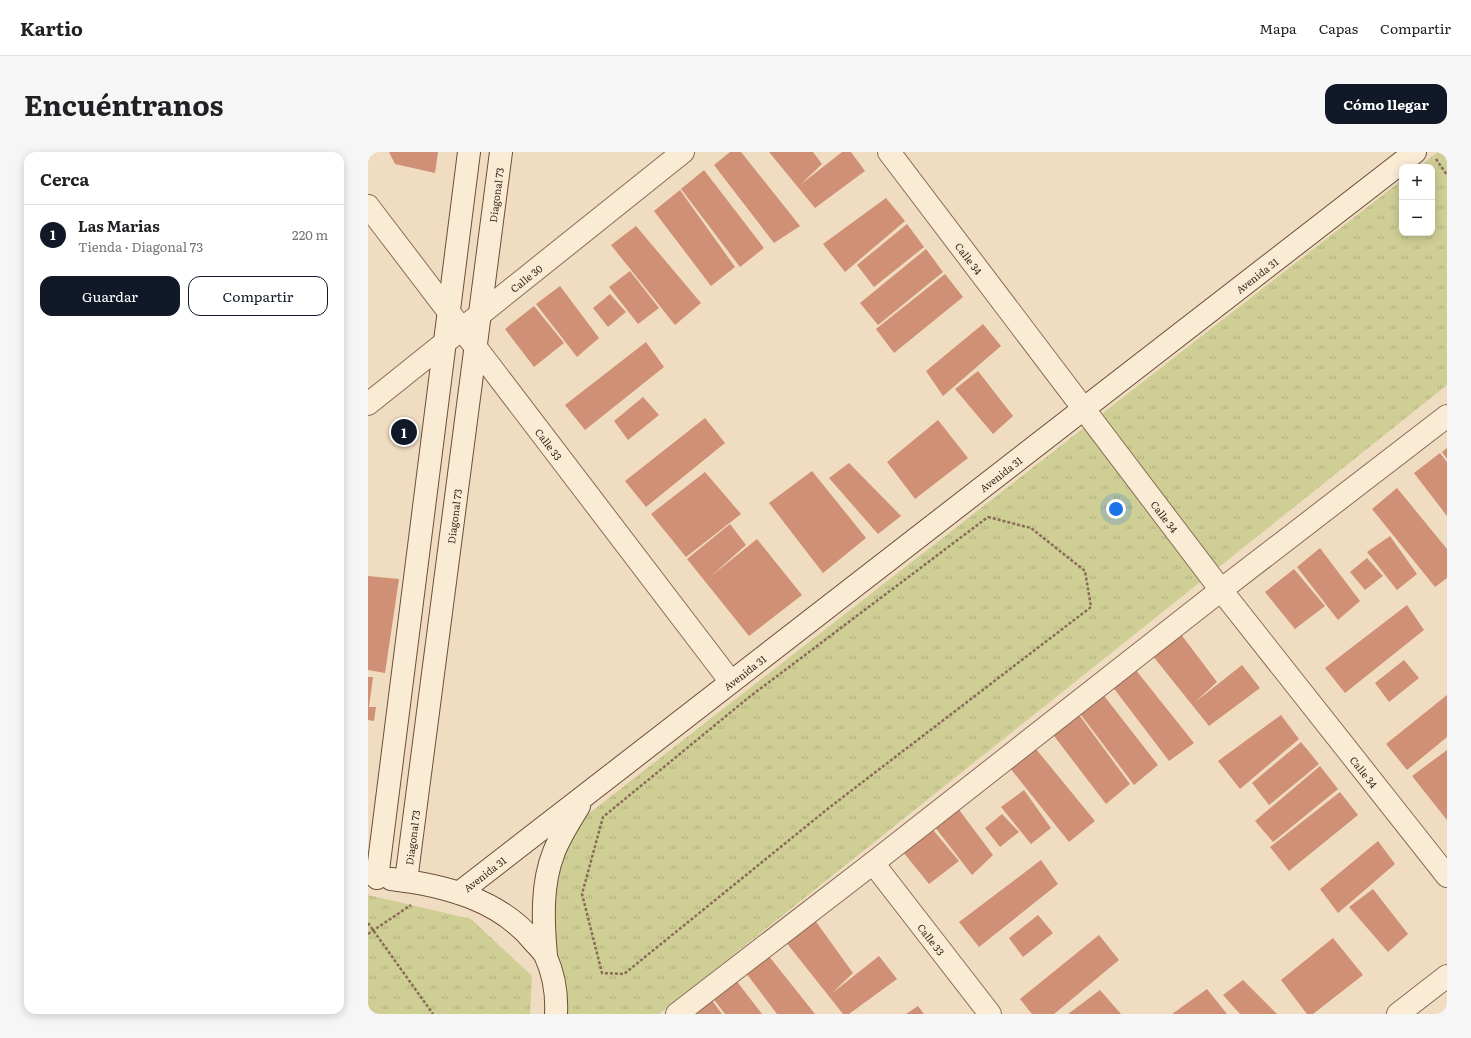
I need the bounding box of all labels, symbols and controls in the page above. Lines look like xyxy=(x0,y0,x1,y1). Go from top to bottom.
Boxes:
text: Kartio xyxy=(20,14,83,42)
text: Mapa xyxy=(1259,18,1297,38)
text: Capas xyxy=(1319,18,1358,38)
text: Compartir xyxy=(1380,18,1451,38)
text: Encuéntranos xyxy=(24,83,223,125)
button: Cómo llegar xyxy=(1325,84,1447,124)
map controls xyxy=(1399,164,1435,236)
button: + xyxy=(1399,164,1435,200)
text: Cerca xyxy=(40,166,89,191)
street label: Diagonal 73 xyxy=(484,166,506,223)
button: − xyxy=(1399,200,1435,236)
text: Las Marias xyxy=(78,214,160,237)
text: 1 xyxy=(50,225,56,244)
text: 220 m xyxy=(292,225,328,244)
text: Tienda · Diagonal 73 xyxy=(78,237,203,256)
street label: Calle 34 xyxy=(952,239,987,278)
street label: Avenida 31 xyxy=(1232,254,1281,296)
street label: Calle 30 xyxy=(506,260,545,295)
button: Guardar xyxy=(40,276,180,316)
button: Compartir xyxy=(188,276,328,316)
pin: 1 xyxy=(391,417,417,447)
street label: Calle 33 xyxy=(532,425,566,463)
street label: Avenida 31 xyxy=(976,452,1025,495)
street label: Diagonal 73 xyxy=(443,488,465,544)
street label: Calle 34 xyxy=(1148,497,1182,536)
your location xyxy=(1106,499,1126,519)
street label: Avenida 31 xyxy=(720,651,769,693)
street label: Calle 34 xyxy=(1347,752,1382,791)
street label: Diagonal 73 xyxy=(401,809,423,866)
street label: Avenida 31 xyxy=(460,852,509,895)
street label: Calle 33 xyxy=(915,920,949,958)

